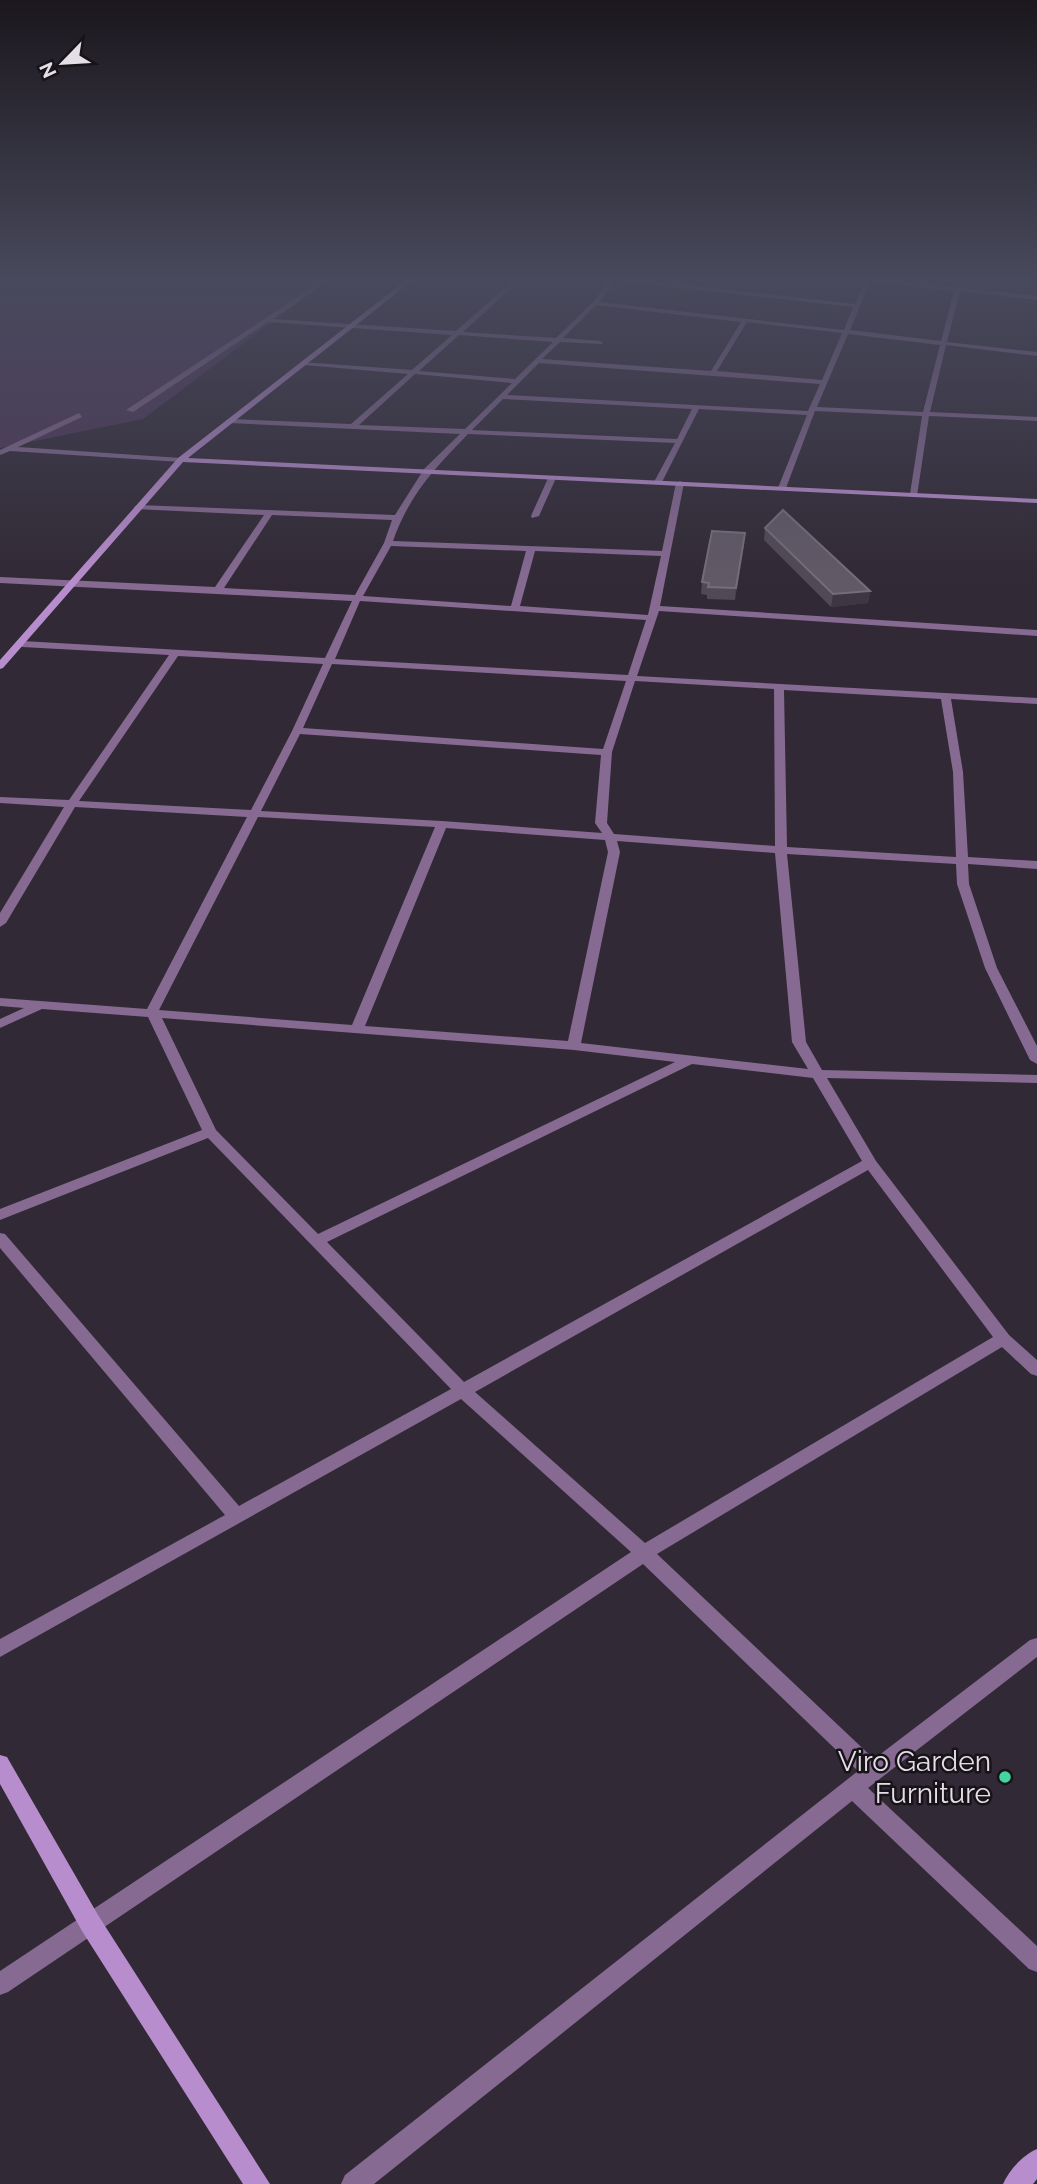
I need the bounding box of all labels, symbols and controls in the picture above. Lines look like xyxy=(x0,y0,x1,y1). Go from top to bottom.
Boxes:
north arrow xyxy=(28,28,98,98)
text: N xyxy=(35,59,61,81)
place label: Viro Garden Furniture xyxy=(838,1745,991,1810)
marker: Viro Garden Furniture xyxy=(997,1769,1013,1785)

